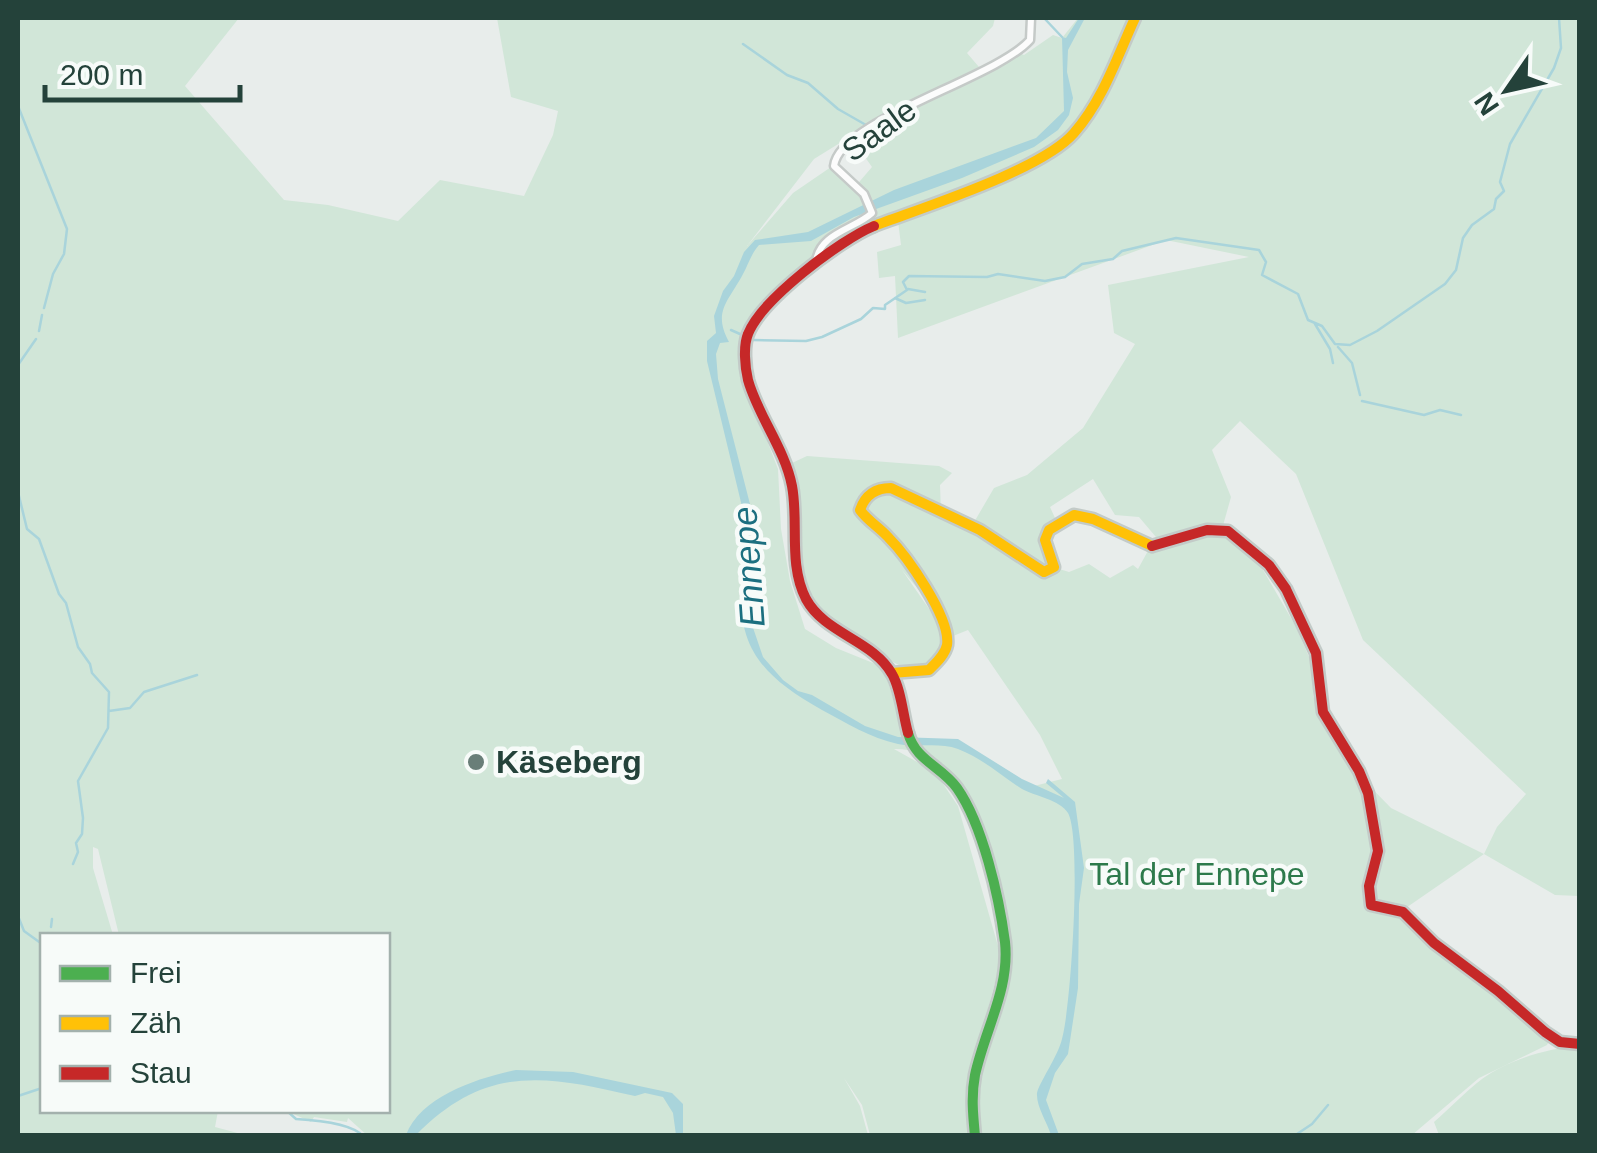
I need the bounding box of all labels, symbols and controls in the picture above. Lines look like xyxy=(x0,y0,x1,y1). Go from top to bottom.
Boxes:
scale bar xyxy=(45,40,240,102)
north arrow xyxy=(1457,40,1557,140)
text: 200 m xyxy=(60,58,143,91)
text: N xyxy=(1468,87,1505,121)
street label: Saale xyxy=(835,91,923,169)
water label: Ennepe xyxy=(724,505,772,629)
place label: Käseberg xyxy=(496,744,642,780)
marker: Käseberg xyxy=(465,751,487,773)
park label: Tal der Ennepe xyxy=(1089,856,1305,892)
legend xyxy=(40,933,390,1113)
text: Frei xyxy=(130,956,182,989)
text: Zäh xyxy=(130,1006,182,1039)
text: Stau xyxy=(130,1056,192,1089)

